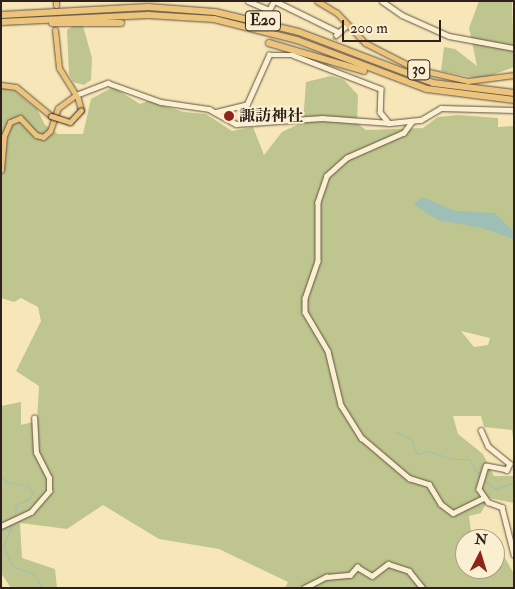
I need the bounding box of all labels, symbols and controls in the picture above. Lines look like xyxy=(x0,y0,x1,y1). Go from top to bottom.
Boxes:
road number: E20 xyxy=(244,8,282,34)
scale bar xyxy=(345,10,444,42)
text: 200 m xyxy=(350,19,388,38)
road number: 30 xyxy=(406,58,432,82)
place label: 諏訪神社 xyxy=(239,106,303,126)
marker: 諏訪神社 xyxy=(223,110,235,122)
north arrow xyxy=(455,529,505,579)
text: N xyxy=(474,531,488,549)

